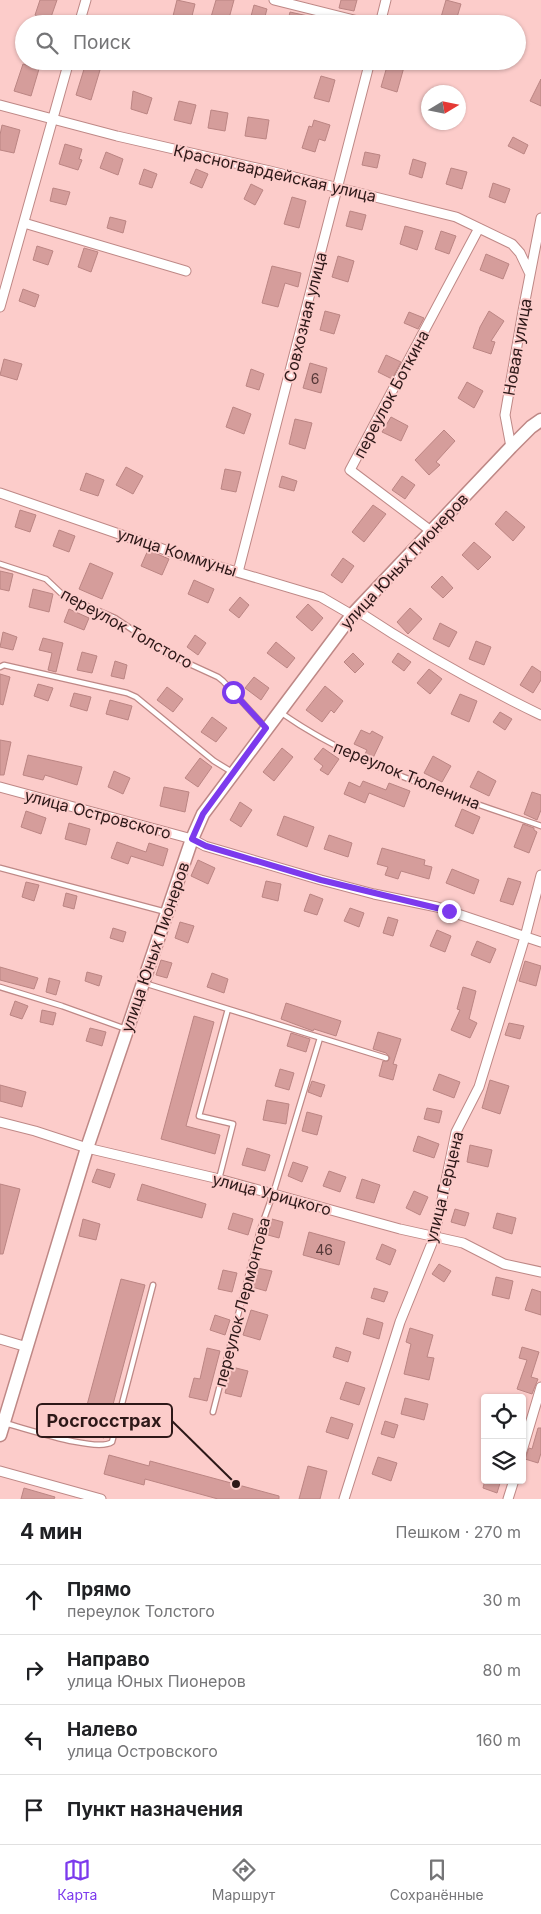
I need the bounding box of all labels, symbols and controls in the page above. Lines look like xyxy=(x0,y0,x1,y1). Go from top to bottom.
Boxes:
search box xyxy=(15,15,526,70)
icon: search xyxy=(33,29,61,57)
text: Поиск xyxy=(73,31,131,54)
north arrow xyxy=(421,85,466,130)
street label: Красногвардейская улица xyxy=(172,140,378,206)
street label: Совхозная улица xyxy=(279,250,331,384)
street label: Новая улица xyxy=(499,297,535,397)
street label: переулок Боткина xyxy=(349,327,433,461)
house number: 6 xyxy=(311,370,319,387)
street label: улица Юных Пионеров xyxy=(336,489,472,633)
street label: улица Коммуны xyxy=(115,523,239,581)
street label: переулок Толстого xyxy=(57,583,197,673)
route start xyxy=(222,681,245,704)
street label: переулок Тюленина xyxy=(331,736,483,814)
street label: улица Островского xyxy=(23,785,173,843)
street label: улица Юных Пионеров xyxy=(116,859,194,1035)
route end xyxy=(438,900,461,923)
street label: улица Герцена xyxy=(420,1129,468,1245)
street label: улица Урицкого xyxy=(210,1168,334,1220)
street label: переулок Лермонтова xyxy=(210,1215,274,1389)
house number: 46 xyxy=(315,1241,333,1258)
map controls xyxy=(481,1394,526,1484)
button: locate xyxy=(481,1394,526,1439)
callout: Росгосстрах xyxy=(37,1404,172,1437)
text: Росгосстрах xyxy=(47,1410,162,1431)
button: layers xyxy=(481,1439,526,1484)
text: 4 мин xyxy=(20,1519,82,1544)
text: Пешком · 270 m xyxy=(396,1522,521,1542)
text: Прямо xyxy=(67,1578,131,1601)
icon: ahead xyxy=(20,1586,48,1614)
text: 30 m xyxy=(483,1590,521,1610)
text: переулок Толстого xyxy=(67,1601,215,1621)
text: Направо xyxy=(67,1648,150,1671)
icon: right xyxy=(20,1656,48,1684)
text: 80 m xyxy=(482,1660,521,1680)
text: улица Юных Пионеров xyxy=(67,1671,246,1691)
text: Налево xyxy=(67,1718,138,1741)
icon: left xyxy=(20,1726,48,1754)
text: 160 m xyxy=(476,1730,521,1750)
text: улица Островского xyxy=(67,1741,218,1761)
icon: arrive xyxy=(20,1796,48,1824)
text: Пункт назначения xyxy=(67,1798,243,1821)
tab: Карта xyxy=(57,1856,97,1903)
tab: Маршрут xyxy=(212,1856,275,1903)
tab: Сохранённые xyxy=(390,1856,484,1903)

